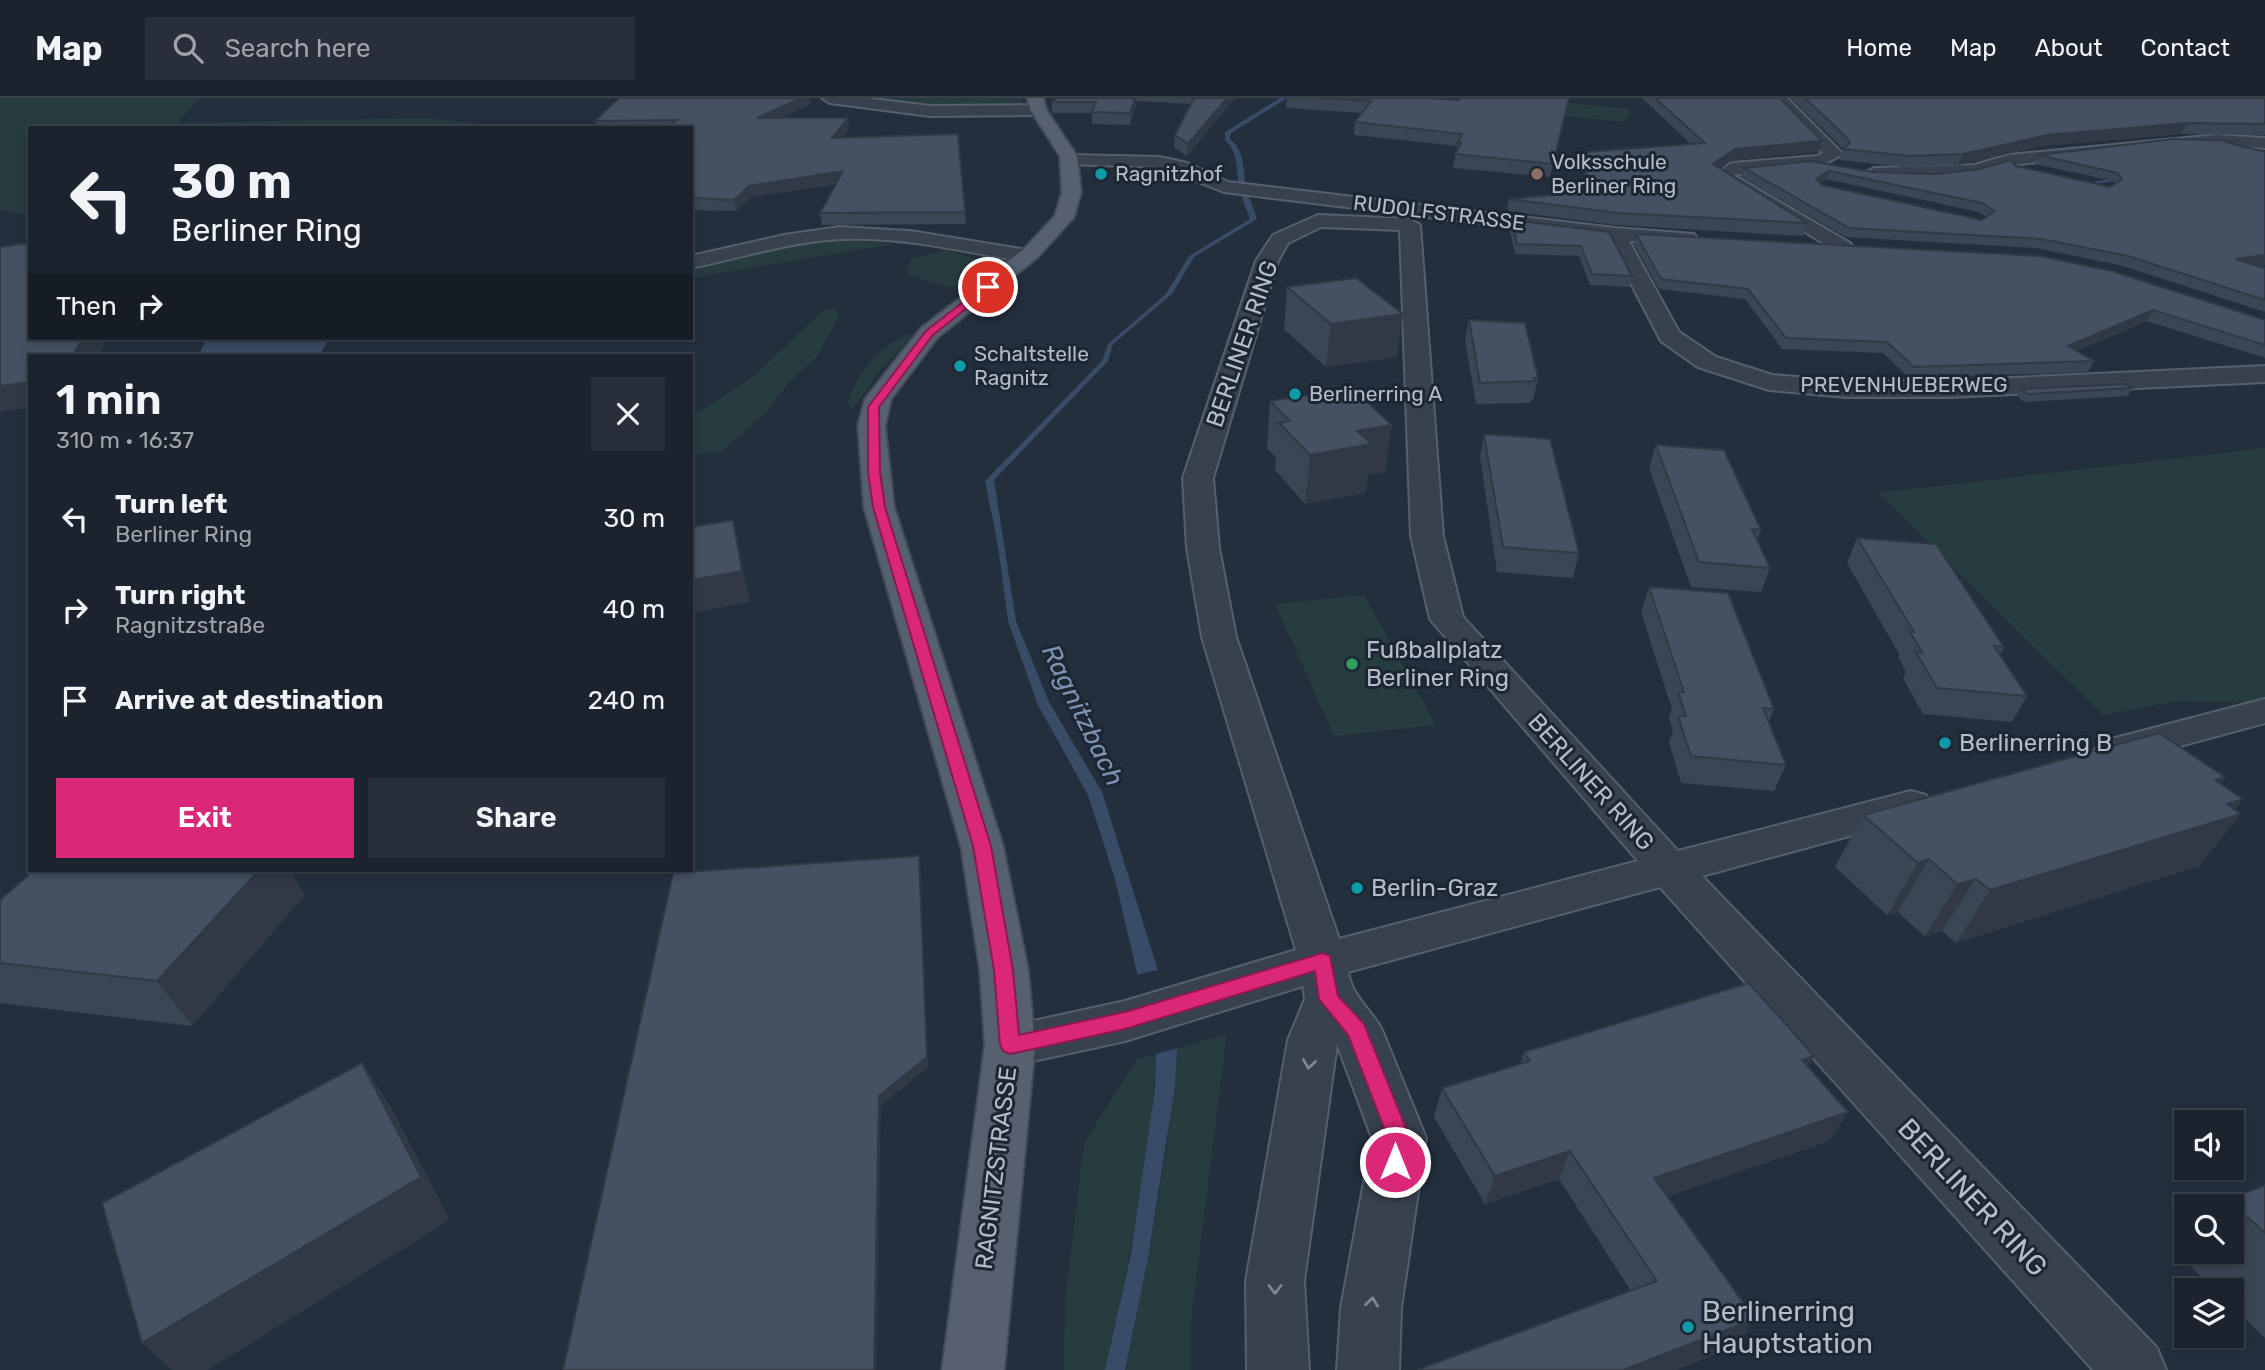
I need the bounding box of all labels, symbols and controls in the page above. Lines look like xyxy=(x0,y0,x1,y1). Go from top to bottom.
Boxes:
search box xyxy=(145,17,635,80)
text: Map xyxy=(35,29,103,68)
icon: search xyxy=(169,29,207,67)
text: Search here xyxy=(225,33,370,64)
text: Home xyxy=(1846,34,1912,62)
text: Map xyxy=(1950,34,1997,62)
text: About xyxy=(2035,34,2103,62)
text: Contact xyxy=(2141,34,2230,62)
place label: Volksschule Berliner Ring xyxy=(1551,149,1676,198)
text: 30 m xyxy=(171,152,292,210)
icon: left xyxy=(56,154,147,245)
place label: Ragnitzhof xyxy=(1115,161,1222,186)
marker: Ragnitzhof xyxy=(1093,166,1109,182)
marker: Volksschule Berliner Ring xyxy=(1529,166,1545,182)
street label: RUDOLFSTRASSE xyxy=(1352,190,1526,235)
text: Berliner Ring xyxy=(171,211,362,249)
pin xyxy=(958,257,1018,317)
street label: BERLINER RING xyxy=(1200,257,1284,431)
icon: arrive xyxy=(969,268,1007,306)
icon: right xyxy=(131,287,169,325)
text: Then xyxy=(56,291,117,322)
place label: Schaltstelle Ragnitz xyxy=(974,341,1089,390)
marker: Schaltstelle Ragnitz xyxy=(952,358,968,374)
street label: PREVENHUEBERWEG xyxy=(1800,372,2008,397)
text: 1 min xyxy=(56,375,162,425)
button: close xyxy=(591,377,665,451)
place label: Berlinerring A xyxy=(1309,381,1442,406)
marker: Berlinerring A xyxy=(1287,386,1303,402)
text: 310 m · 16:37 xyxy=(56,426,194,454)
text: Turn left xyxy=(115,489,227,520)
icon: left xyxy=(56,500,94,538)
text: 30 m xyxy=(603,503,665,534)
text: Berliner Ring xyxy=(115,520,252,548)
text: Turn right xyxy=(115,580,245,611)
icon: right xyxy=(56,591,94,629)
text: 40 m xyxy=(603,594,665,625)
text: Ragnitzstraße xyxy=(115,611,265,639)
place label: Fußballplatz Berliner Ring xyxy=(1366,636,1509,692)
water label: Ragnitzbach xyxy=(1035,639,1130,791)
marker: Fußballplatz Berliner Ring xyxy=(1344,656,1360,672)
icon: arrive xyxy=(56,682,94,720)
text: Arrive at destination xyxy=(115,685,383,716)
text: 240 m xyxy=(588,685,665,716)
street label: BERLINER RING xyxy=(1522,708,1660,856)
place label: Berlinerring B xyxy=(1959,729,2112,757)
marker: Berlinerring B xyxy=(1937,735,1953,751)
button: Exit xyxy=(56,778,354,858)
button: Share xyxy=(368,778,665,858)
place label: Berlin-Graz xyxy=(1371,874,1498,902)
marker: Berlin-Graz xyxy=(1349,880,1365,896)
one-way arrow xyxy=(1302,1059,1317,1070)
street label: RAGNITZSTRASSE xyxy=(970,1065,1022,1271)
map controls xyxy=(2174,1110,2244,1348)
button: sound xyxy=(2174,1110,2244,1180)
street label: BERLINER RING xyxy=(1891,1112,2054,1283)
position arrow xyxy=(1358,1125,1432,1199)
button: search xyxy=(2174,1194,2244,1264)
button: layers xyxy=(2174,1278,2244,1348)
one-way arrow xyxy=(1268,1284,1283,1295)
place label: Berlinerring Hauptstation xyxy=(1702,1295,1873,1360)
one-way arrow xyxy=(1365,1296,1380,1308)
marker: Berlinerring Hauptstation xyxy=(1680,1319,1696,1335)

